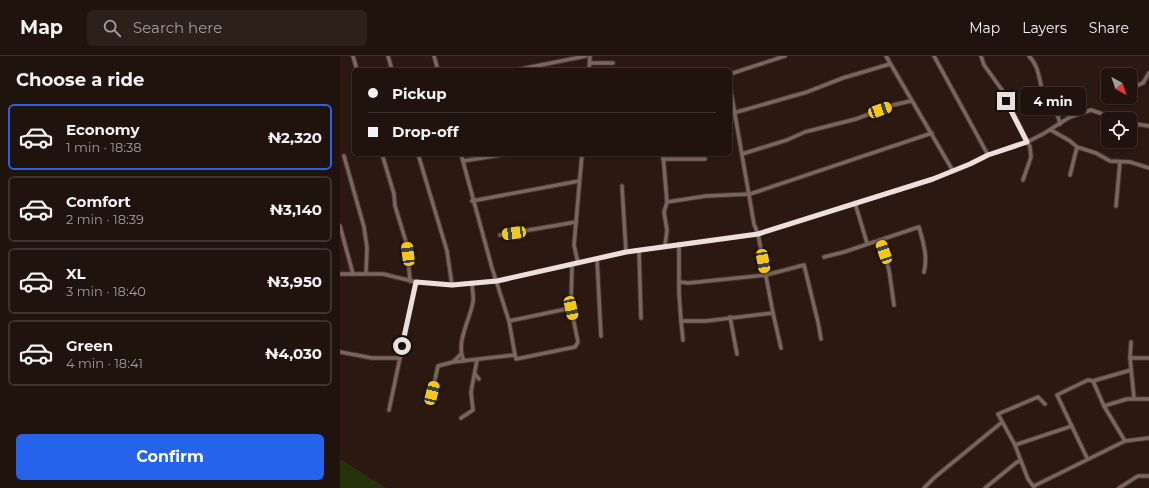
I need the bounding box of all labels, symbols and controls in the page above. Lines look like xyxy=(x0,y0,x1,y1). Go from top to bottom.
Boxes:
search box xyxy=(87,10,367,46)
text: Map xyxy=(20,16,63,39)
icon: search xyxy=(101,17,123,39)
text: Search here xyxy=(133,18,222,37)
text: Map xyxy=(969,19,1000,37)
text: Layers xyxy=(1022,19,1067,37)
text: Share xyxy=(1089,19,1129,37)
north arrow xyxy=(1101,68,1137,104)
map controls xyxy=(1101,68,1137,148)
text: Choose a ride xyxy=(16,69,144,91)
text: Pickup xyxy=(392,84,447,103)
callout: 4 min xyxy=(1020,87,1086,115)
route end xyxy=(997,92,1015,110)
text: 4 min xyxy=(1033,93,1073,109)
car xyxy=(867,100,893,120)
button: locate xyxy=(1101,112,1137,148)
icon: car xyxy=(18,119,54,155)
text: Economy xyxy=(66,120,139,139)
text: Drop-off xyxy=(392,122,459,141)
text: ₦2,320 xyxy=(268,128,322,147)
text: 1 min · 18:38 xyxy=(66,139,142,155)
icon: car xyxy=(18,191,54,227)
text: Comfort xyxy=(66,192,131,211)
text: ₦3,140 xyxy=(269,200,322,219)
text: 2 min · 18:39 xyxy=(66,211,144,227)
car xyxy=(501,225,527,241)
car xyxy=(874,239,894,265)
car xyxy=(401,241,415,267)
car xyxy=(755,248,771,274)
icon: car xyxy=(18,263,54,299)
text: XL xyxy=(66,264,85,283)
text: ₦3,950 xyxy=(267,272,322,291)
text: 3 min · 18:40 xyxy=(66,283,146,299)
car xyxy=(563,295,579,321)
icon: car xyxy=(18,335,54,371)
text: Green xyxy=(66,336,113,355)
route start xyxy=(393,337,411,355)
text: ₦4,030 xyxy=(265,344,322,363)
text: 4 min · 18:41 xyxy=(66,355,143,371)
car xyxy=(423,380,441,406)
button: Confirm xyxy=(16,434,324,480)

